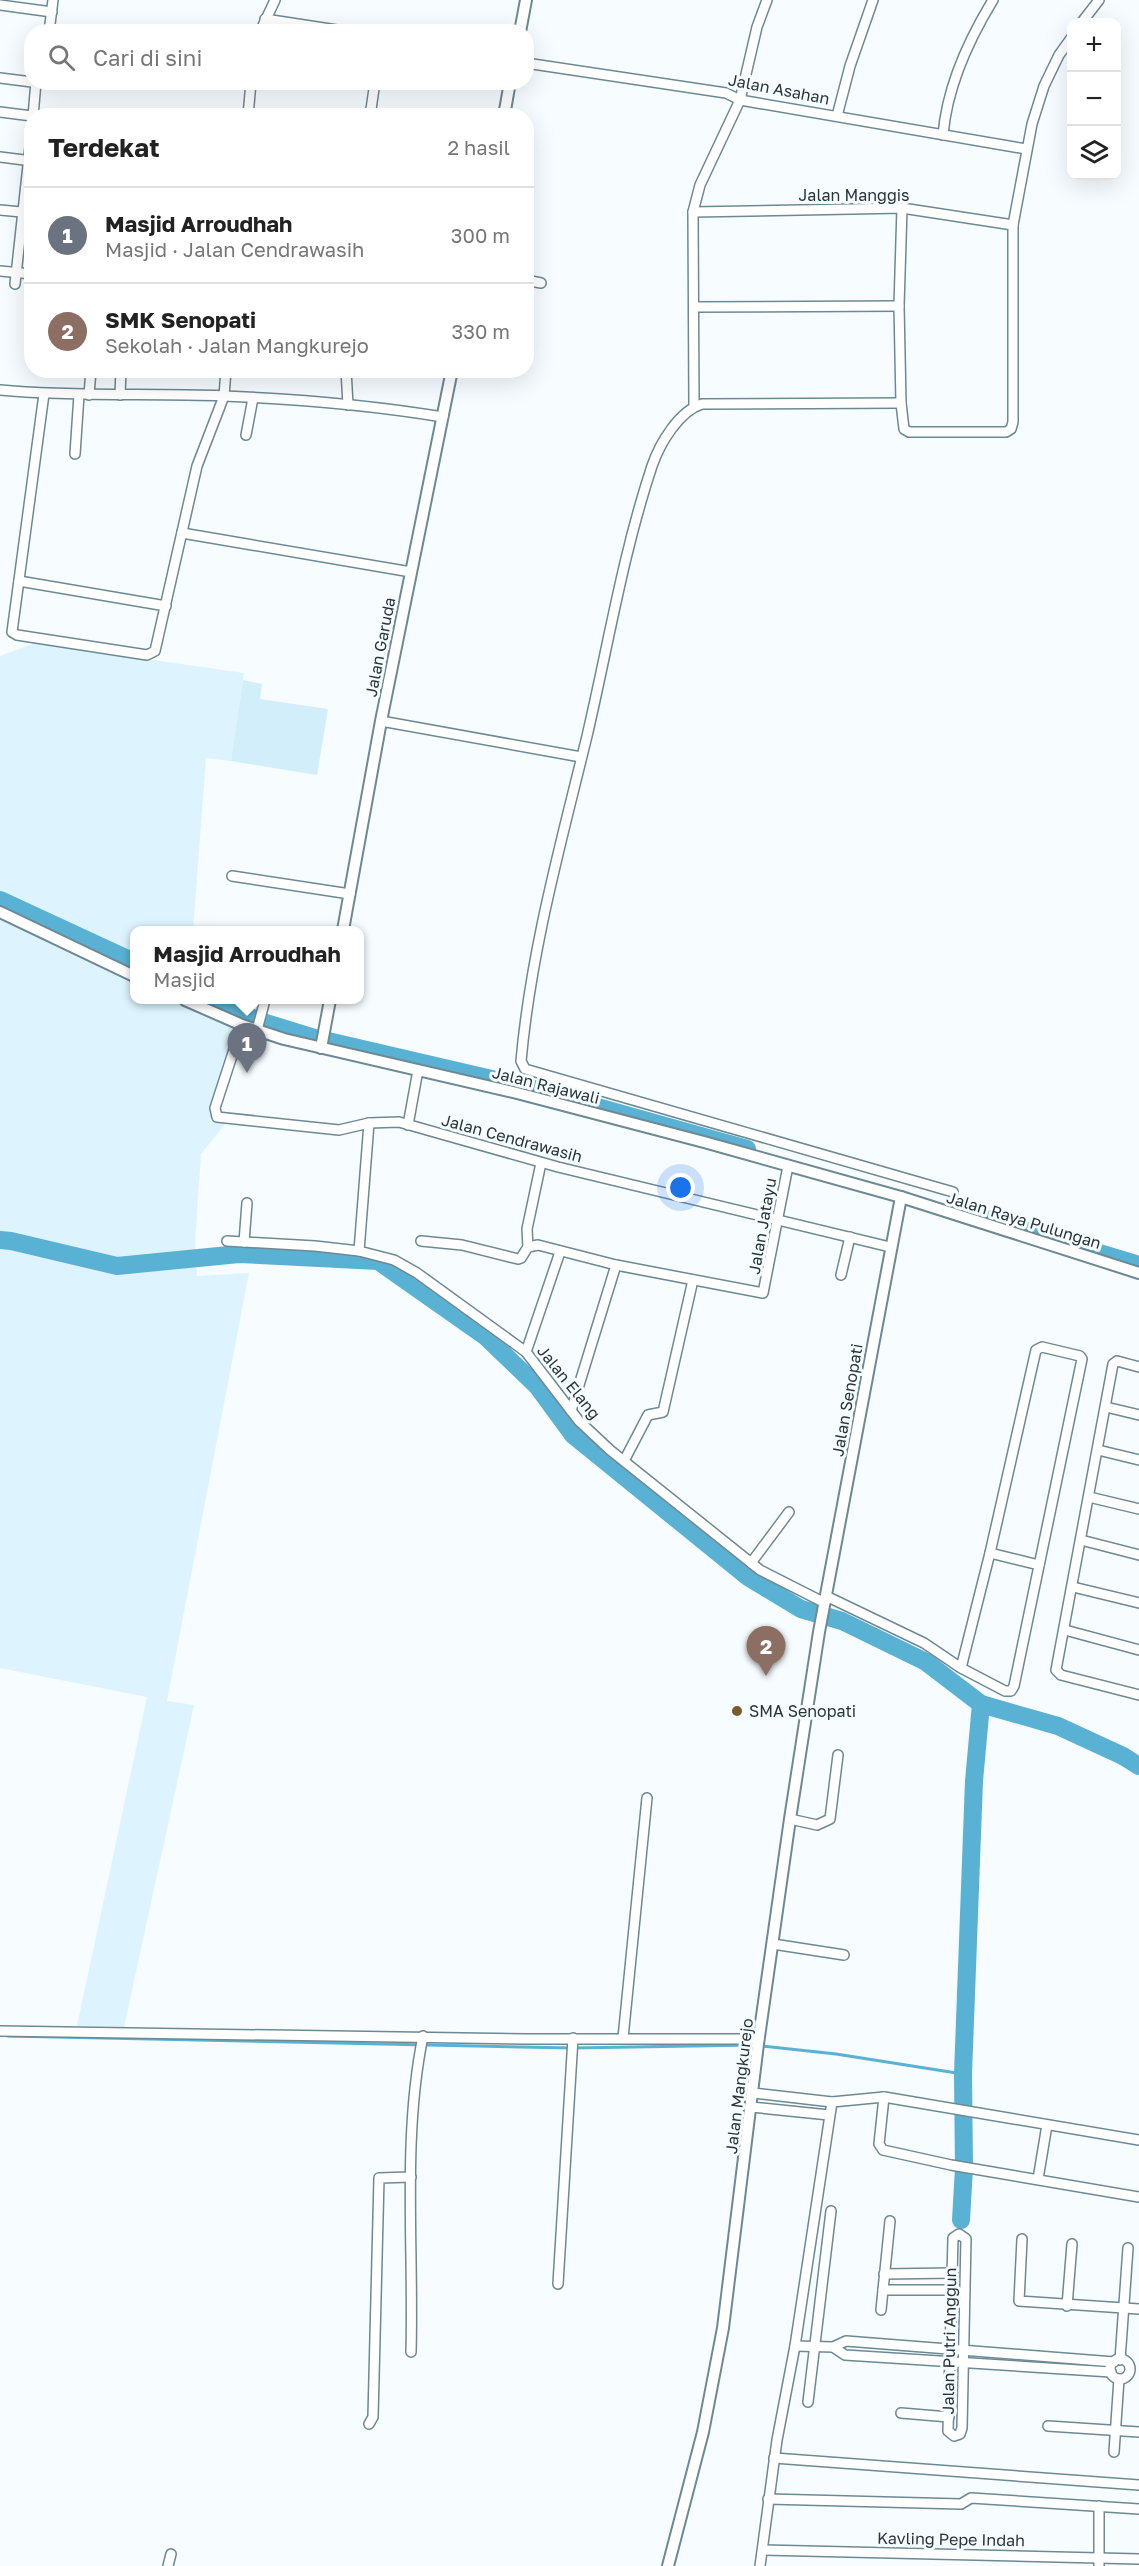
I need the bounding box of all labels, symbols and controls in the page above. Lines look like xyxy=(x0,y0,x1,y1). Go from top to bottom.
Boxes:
map controls xyxy=(1067,18,1121,180)
button: + xyxy=(1067,18,1121,72)
search box xyxy=(24,24,534,90)
icon: search xyxy=(45,41,78,74)
text: Cari di sini xyxy=(93,44,202,71)
street label: Jalan Asahan xyxy=(727,69,831,109)
button: − xyxy=(1067,72,1121,126)
button: layers xyxy=(1067,126,1121,180)
text: Terdekat xyxy=(48,132,160,163)
text: 2 hasil xyxy=(447,135,510,159)
street label: Jalan Manggis xyxy=(798,185,910,205)
text: Masjid Arroudhah xyxy=(105,210,292,237)
text: 1 xyxy=(62,223,73,247)
text: 300 m xyxy=(451,223,510,247)
text: Masjid · Jalan Cendrawasih xyxy=(105,237,364,261)
text: SMK Senopati xyxy=(105,306,256,333)
text: 2 xyxy=(61,319,74,343)
text: 330 m xyxy=(452,319,510,343)
text: Sekolah · Jalan Mangkurejo xyxy=(105,333,369,357)
street label: Jalan Garuda xyxy=(361,595,399,699)
popup xyxy=(130,926,364,1004)
text: Masjid Arroudhah xyxy=(153,940,341,967)
text: Masjid xyxy=(153,967,215,991)
pin: 1 xyxy=(228,1024,266,1073)
street label: Jalan Rajawali xyxy=(490,1062,602,1108)
street label: Jalan Cendrawasih xyxy=(439,1110,585,1166)
your location xyxy=(666,1173,695,1202)
street label: Jalan Jatayu xyxy=(744,1176,780,1276)
street label: Jalan Raya Pulungan xyxy=(944,1187,1104,1253)
street label: Jalan Elang xyxy=(533,1341,605,1423)
street label: Jalan Senopati xyxy=(827,1342,867,1458)
pin: 2 xyxy=(746,1626,786,1676)
place label: SMA Senopati xyxy=(749,1701,856,1721)
marker: SMA Senopati xyxy=(730,1704,744,1718)
street label: Jalan Mangkurejo xyxy=(721,2017,757,2155)
street label: Jalan Putri Anggun xyxy=(938,2267,960,2415)
street label: Kavling Pepe Indah xyxy=(877,2528,1025,2550)

